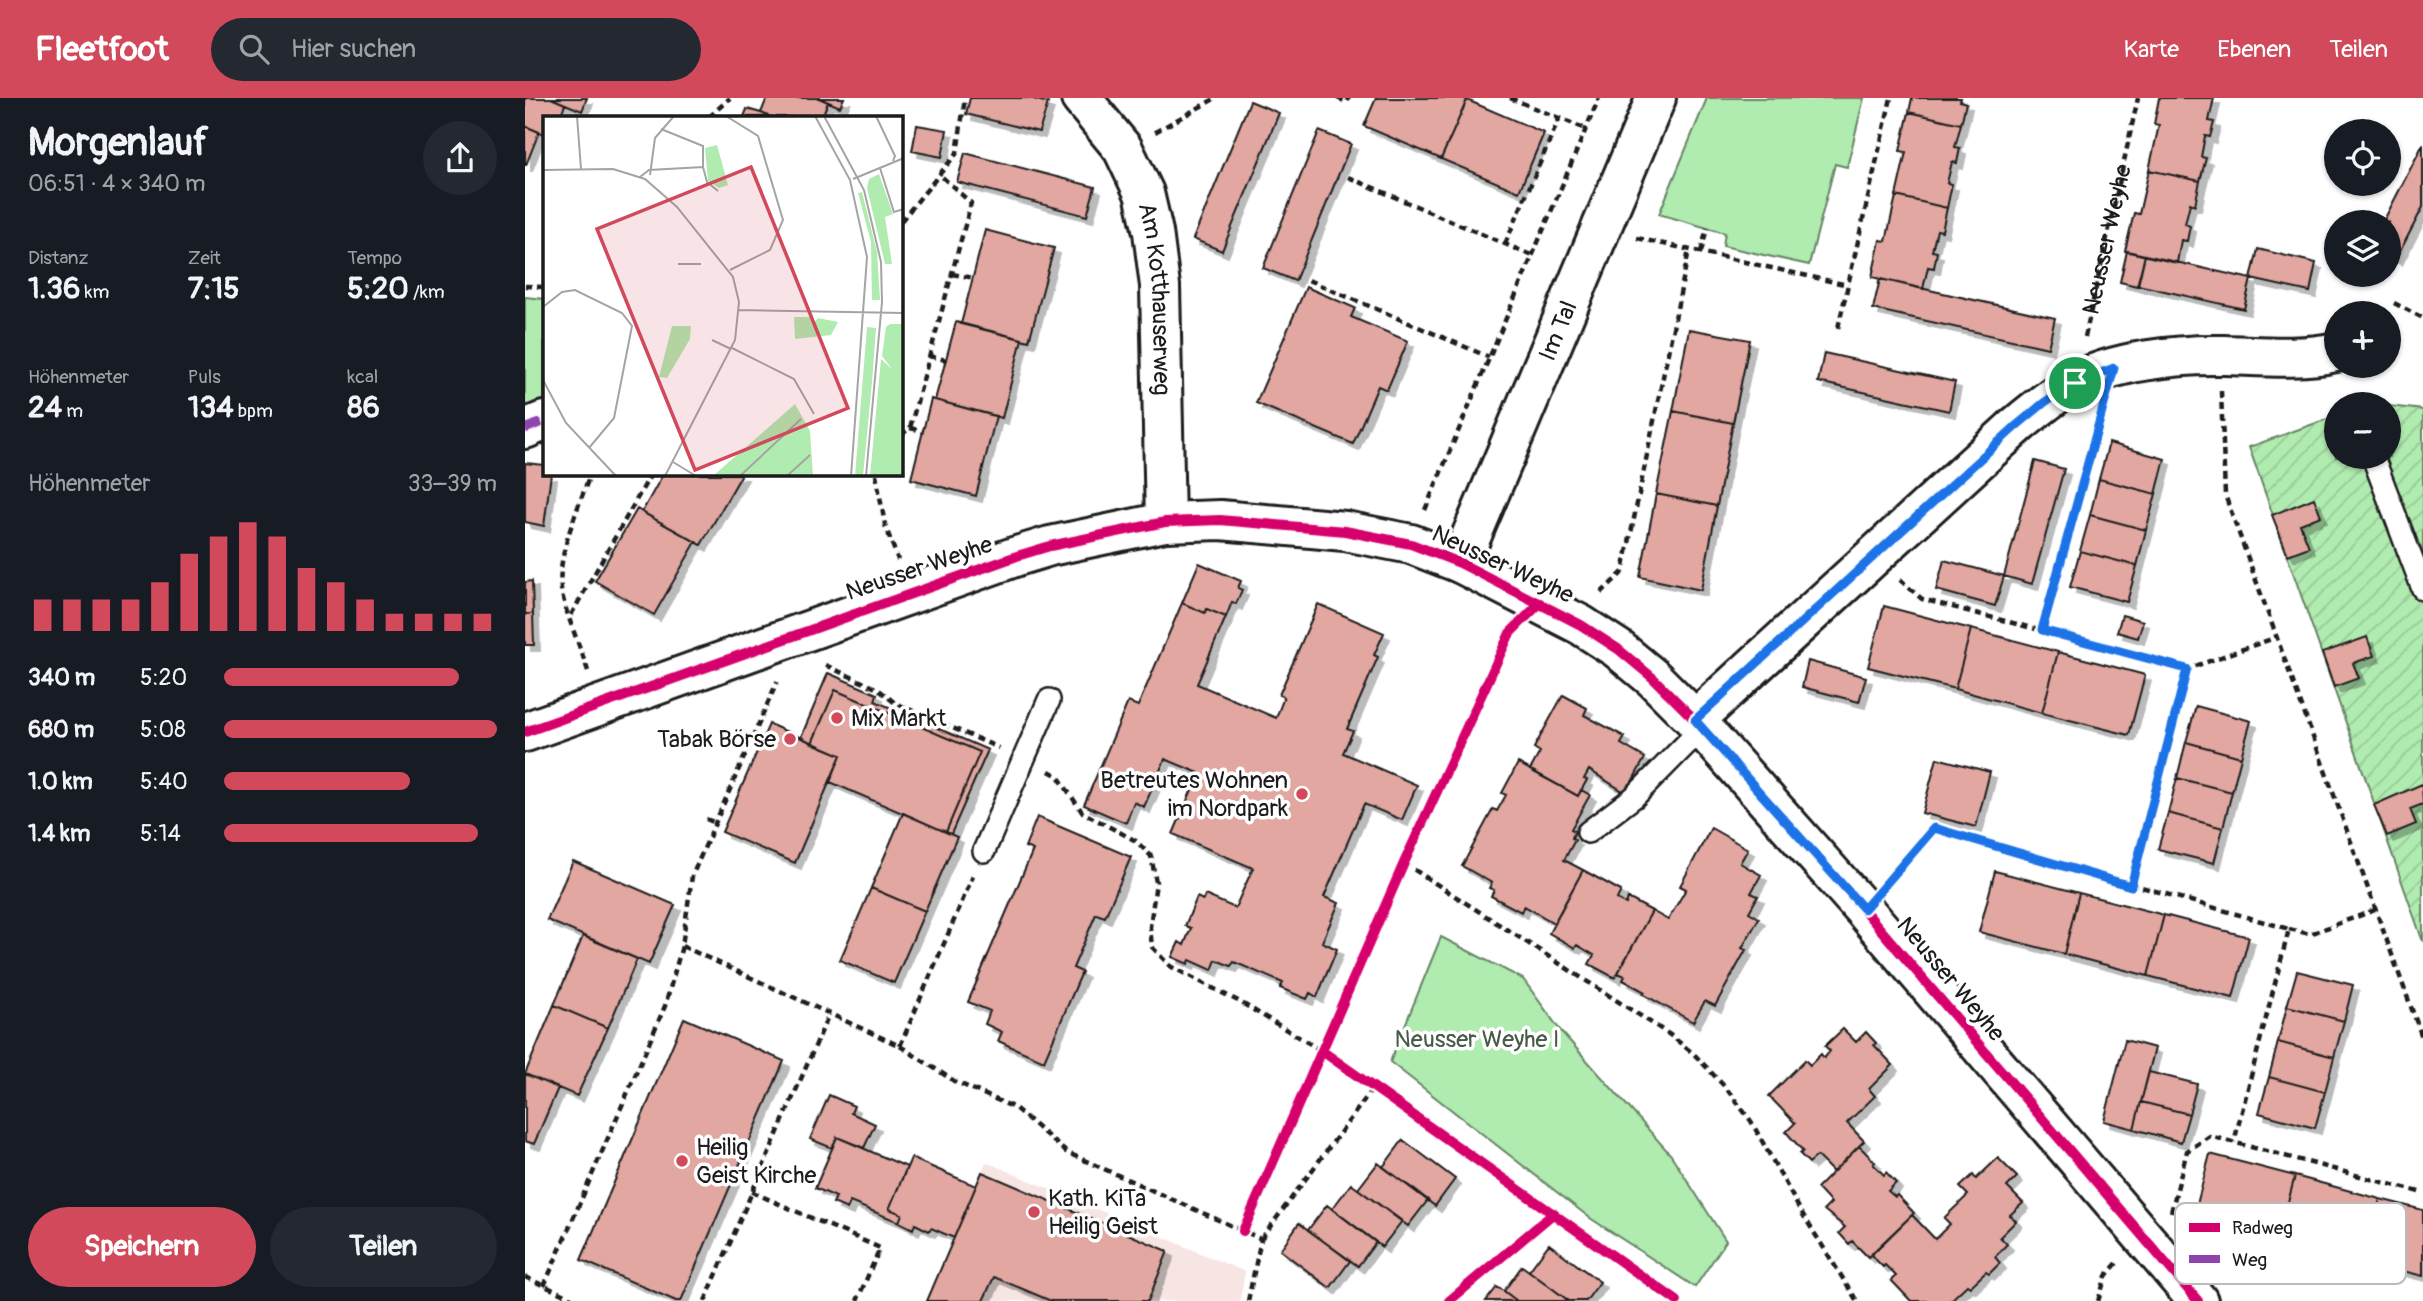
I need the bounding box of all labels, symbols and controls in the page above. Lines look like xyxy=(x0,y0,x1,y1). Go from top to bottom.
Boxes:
search box xyxy=(211,18,701,81)
text: Fleetfoot xyxy=(35,29,169,70)
icon: search xyxy=(235,30,273,68)
text: Hier suchen xyxy=(291,33,416,65)
text: Karte xyxy=(2124,35,2179,64)
text: Ebenen xyxy=(2217,35,2291,64)
text: Teilen xyxy=(2329,35,2388,64)
inset map xyxy=(543,116,903,476)
text: Morgenlauf xyxy=(28,119,208,167)
map controls xyxy=(2324,119,2401,469)
button: locate xyxy=(2324,119,2401,196)
button: share xyxy=(423,121,497,195)
street label: Neusser Weyhe xyxy=(2076,162,2138,317)
text: 06:51 · 4 × 340 m xyxy=(28,169,205,198)
street label: Am Kotthauserweg xyxy=(1132,200,1176,396)
button: layers xyxy=(2324,210,2401,287)
text: Distanz xyxy=(28,246,88,270)
text: Zeit xyxy=(188,246,221,270)
text: Tempo xyxy=(347,246,402,270)
text: 1.36 xyxy=(28,270,81,307)
text: 7:15 xyxy=(188,270,240,307)
text: 5:20 xyxy=(347,270,409,307)
text: km xyxy=(81,280,109,304)
text: /km xyxy=(409,280,445,304)
street label: Im Tal xyxy=(1533,297,1584,365)
button: + xyxy=(2324,301,2401,378)
pin xyxy=(2045,353,2105,413)
icon: arrive xyxy=(2056,364,2094,402)
text: Höhenmeter xyxy=(28,365,129,389)
text: Puls xyxy=(188,365,221,389)
text: kcal xyxy=(347,365,378,389)
text: 24 xyxy=(28,389,62,426)
text: 134 xyxy=(188,389,234,426)
text: 86 xyxy=(347,389,380,426)
button: − xyxy=(2324,392,2401,469)
text: m xyxy=(62,399,83,423)
text: bpm xyxy=(234,399,273,423)
text: Höhenmeter xyxy=(28,469,150,498)
text: 33–39 m xyxy=(408,469,497,498)
street label: Neusser Weyhe xyxy=(1427,519,1578,610)
street label: Neusser Weyhe xyxy=(842,530,996,607)
text: 340 m xyxy=(28,663,95,692)
text: 5:20 xyxy=(140,663,187,692)
place label: Mix Markt xyxy=(851,704,947,733)
marker: Mix Markt xyxy=(829,710,845,726)
text: 680 m xyxy=(28,715,94,744)
text: 5:08 xyxy=(140,715,186,744)
place label: Tabak Börse xyxy=(657,725,776,754)
marker: Tabak Börse xyxy=(782,731,798,747)
place label: Betreutes Wohnen im Nordpark xyxy=(1100,766,1288,823)
text: 1.0 km xyxy=(28,767,93,796)
text: 5:40 xyxy=(140,767,188,796)
marker: Betreutes Wohnen im Nordpark xyxy=(1294,786,1310,802)
text: 1.4 km xyxy=(28,819,90,848)
text: 5:14 xyxy=(140,819,181,848)
street label: Neusser Weyhe xyxy=(1890,911,2011,1047)
park label: Neusser Weyhe I xyxy=(1395,1025,1559,1054)
place label: Heilig Geist Kirche xyxy=(696,1133,816,1190)
marker: Heilig Geist Kirche xyxy=(674,1153,690,1169)
place label: Kath. KiTa Heilig Geist xyxy=(1048,1184,1158,1241)
legend xyxy=(2175,1203,2406,1284)
marker: Kath. KiTa Heilig Geist xyxy=(1026,1204,1042,1220)
button: Speichern xyxy=(28,1207,256,1287)
button: Teilen xyxy=(270,1207,497,1287)
text: Radweg xyxy=(2232,1216,2293,1240)
text: Weg xyxy=(2232,1248,2267,1272)

